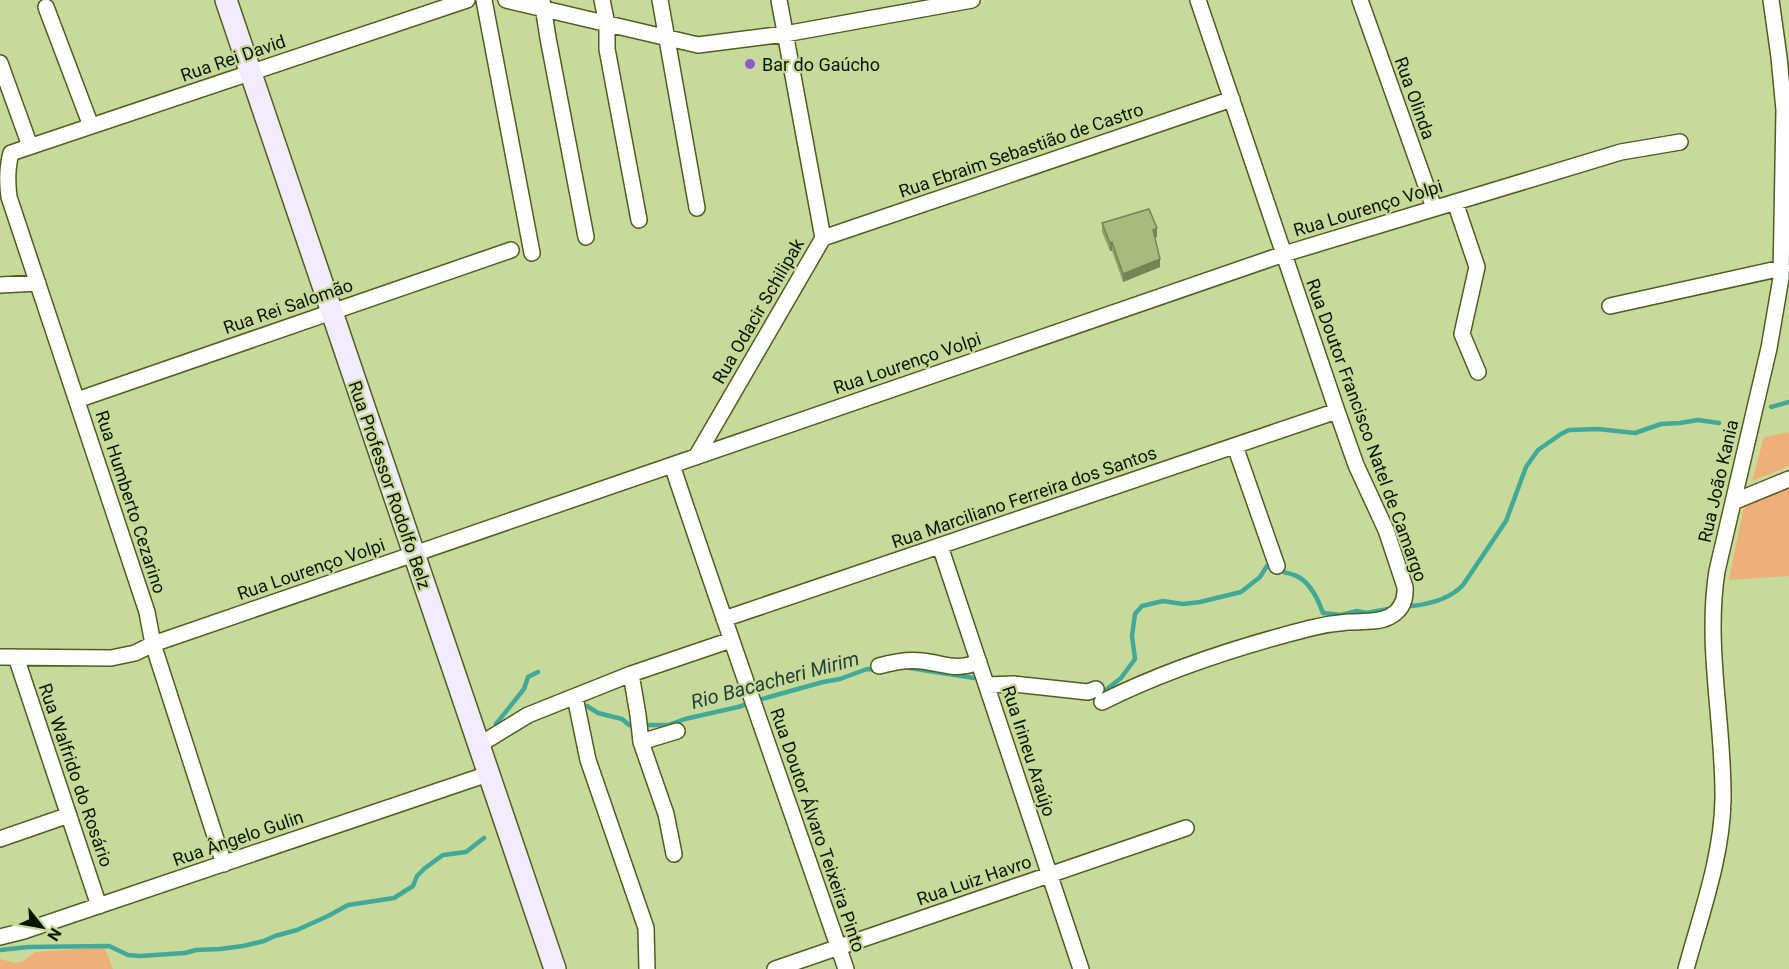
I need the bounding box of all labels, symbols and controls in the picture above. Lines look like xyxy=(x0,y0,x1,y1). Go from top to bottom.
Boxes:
street label: Rua Rei David xyxy=(178,30,288,86)
place label: Bar do Gaúcho xyxy=(762,54,880,75)
street label: Rua Olinda xyxy=(1390,54,1440,142)
marker: Bar do Gaúcho xyxy=(743,57,757,71)
street label: Rua Ebraim Sebastião de Castro xyxy=(896,98,1146,202)
street label: Rua Lourenço Volpi xyxy=(1291,175,1445,241)
street label: Rua Odacir Schilipak xyxy=(708,234,809,387)
street label: Rua Rei Salomão xyxy=(220,274,356,338)
street label: Rua Doutor Francisco Natel de Camargo xyxy=(1302,276,1432,584)
street label: Rua Lourenço Volpi xyxy=(830,328,984,398)
street label: Rua Professor Rodolfo Belz xyxy=(344,378,436,592)
street label: Rua Humberto Cezarino xyxy=(91,408,171,596)
street label: Rua João Kania xyxy=(1694,418,1742,544)
street label: Rua Marciliano Ferreira dos Santos xyxy=(889,442,1159,552)
street label: Rua Lourenço Volpi xyxy=(234,534,388,604)
water label: Rio Bacacheri Mirim xyxy=(688,646,862,714)
street label: Rua Walfrido do Rosário xyxy=(35,680,117,870)
street label: Rua Irineu Araújo xyxy=(998,683,1060,819)
street label: Rua Doutor Álvaro Teixeira Pinto xyxy=(766,705,870,955)
street label: Rua Ângelo Gulin xyxy=(170,806,306,870)
street label: Rua Luiz Havro xyxy=(914,851,1034,909)
north arrow xyxy=(12,897,72,957)
text: N xyxy=(43,925,65,944)

